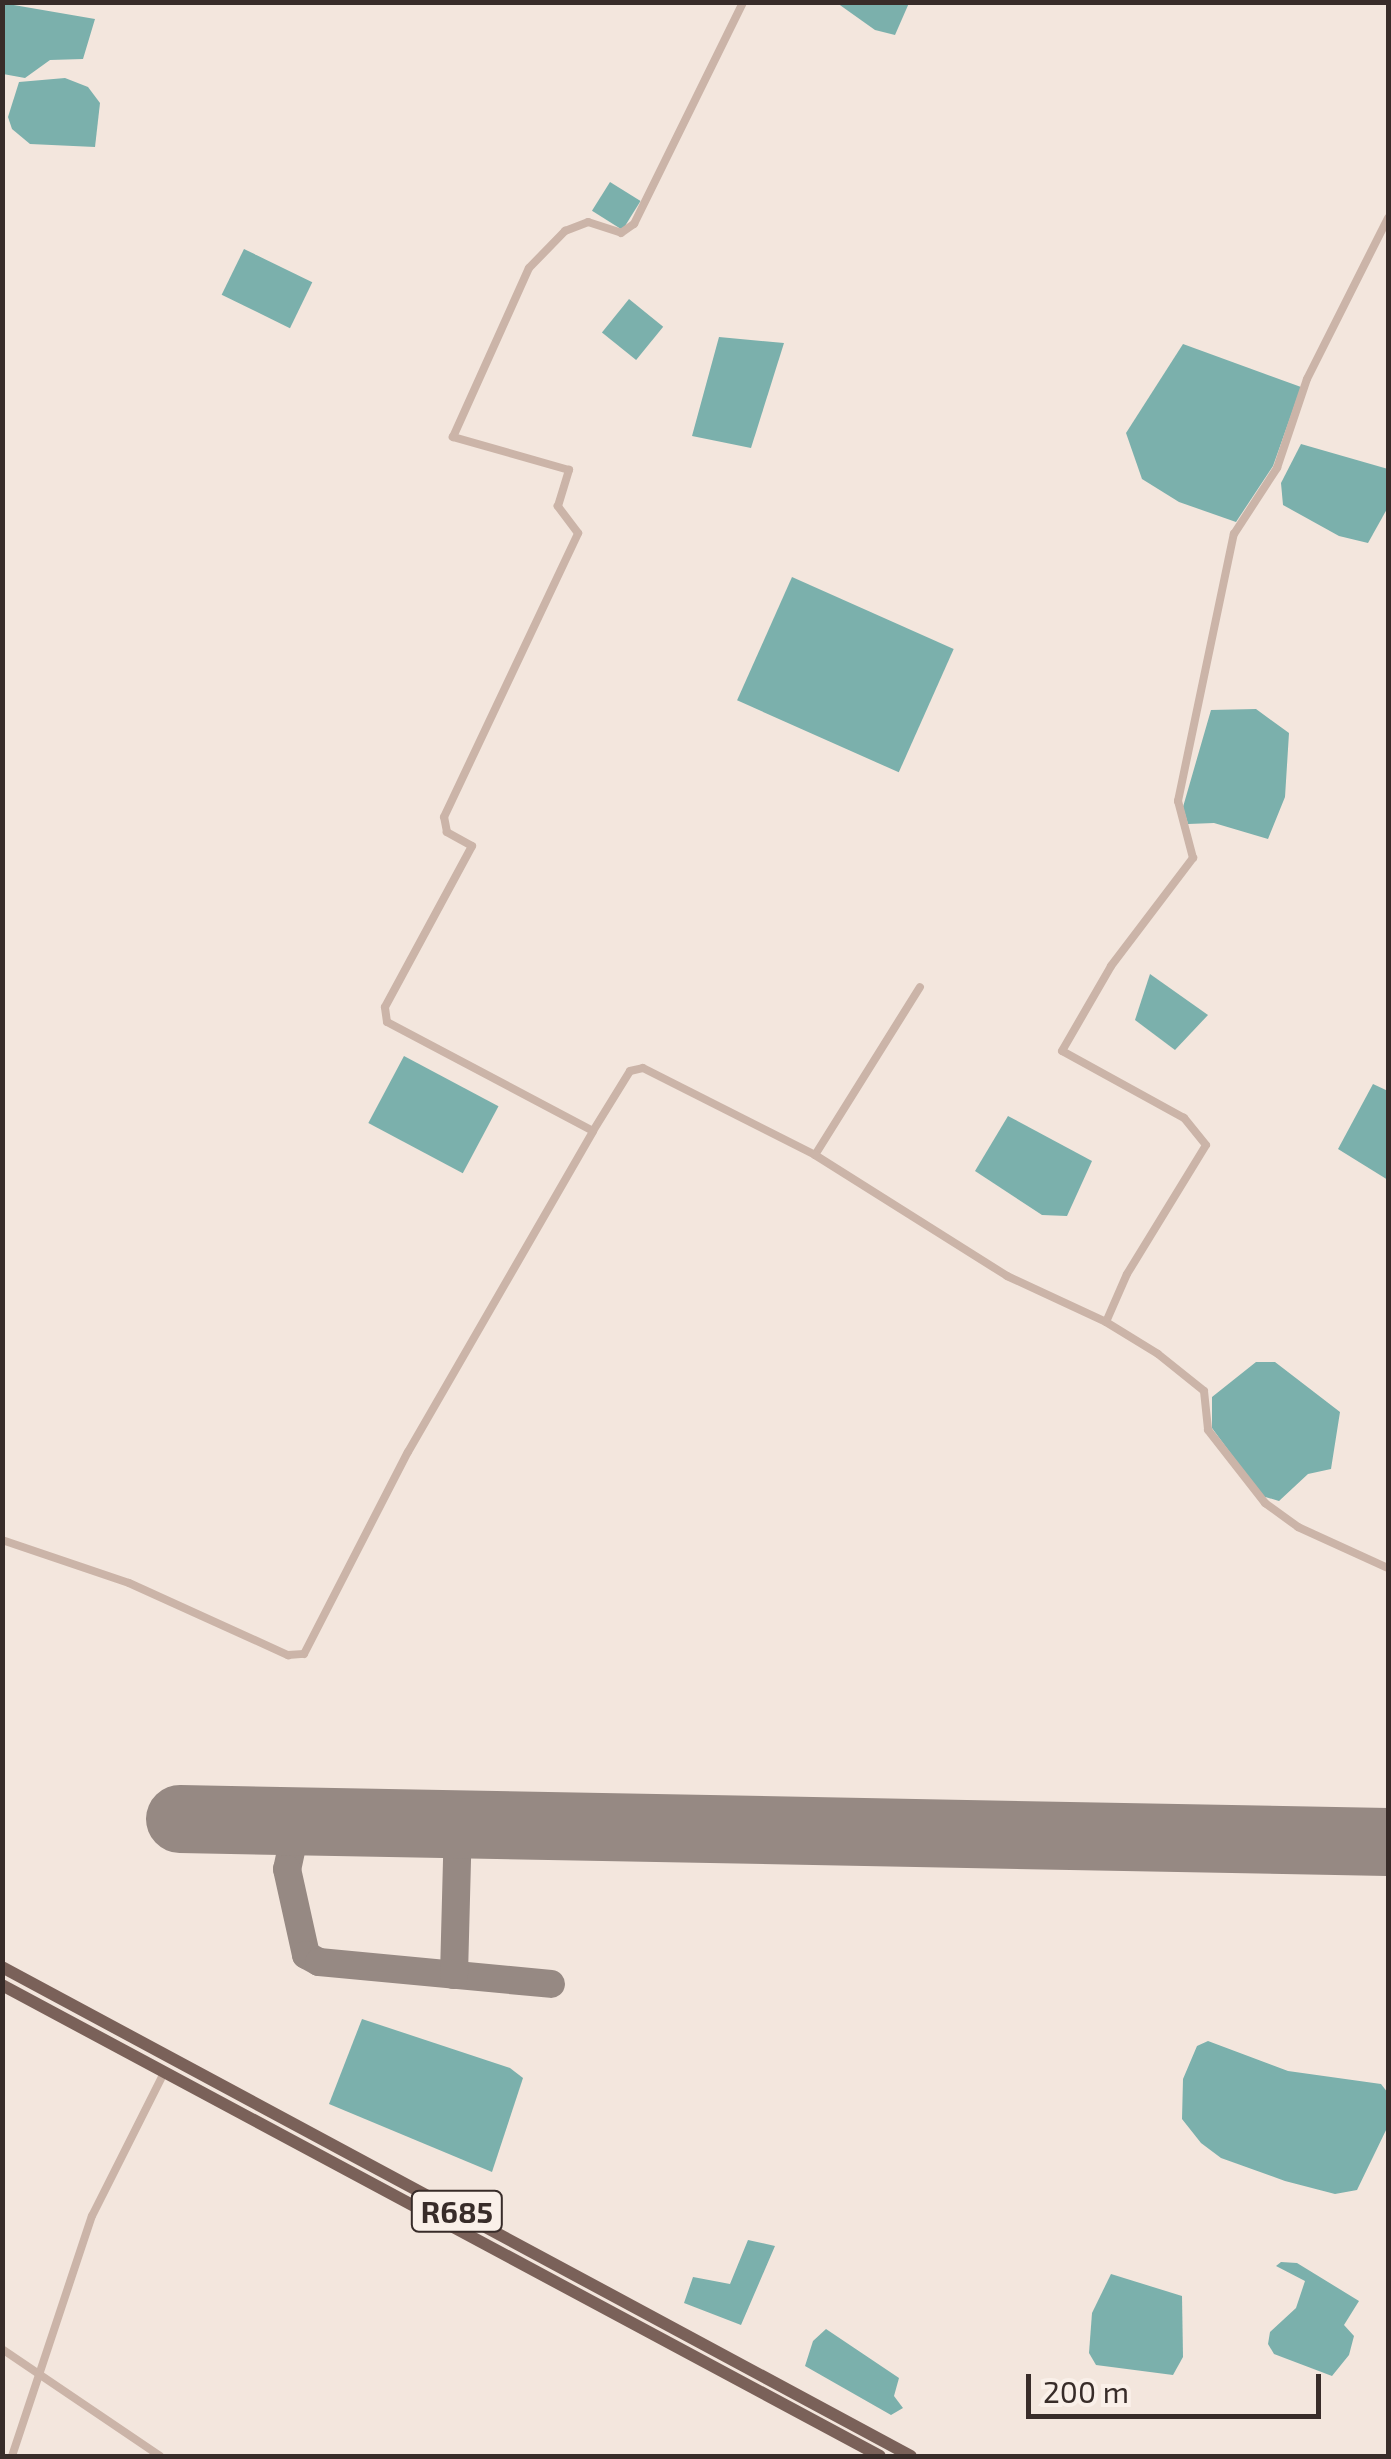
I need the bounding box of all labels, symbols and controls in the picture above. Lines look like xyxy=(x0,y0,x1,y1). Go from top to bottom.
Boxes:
road number: R685 xyxy=(410,2186,504,2236)
scale bar xyxy=(1031,2354,1326,2416)
text: 200 m xyxy=(1043,2373,1129,2409)

